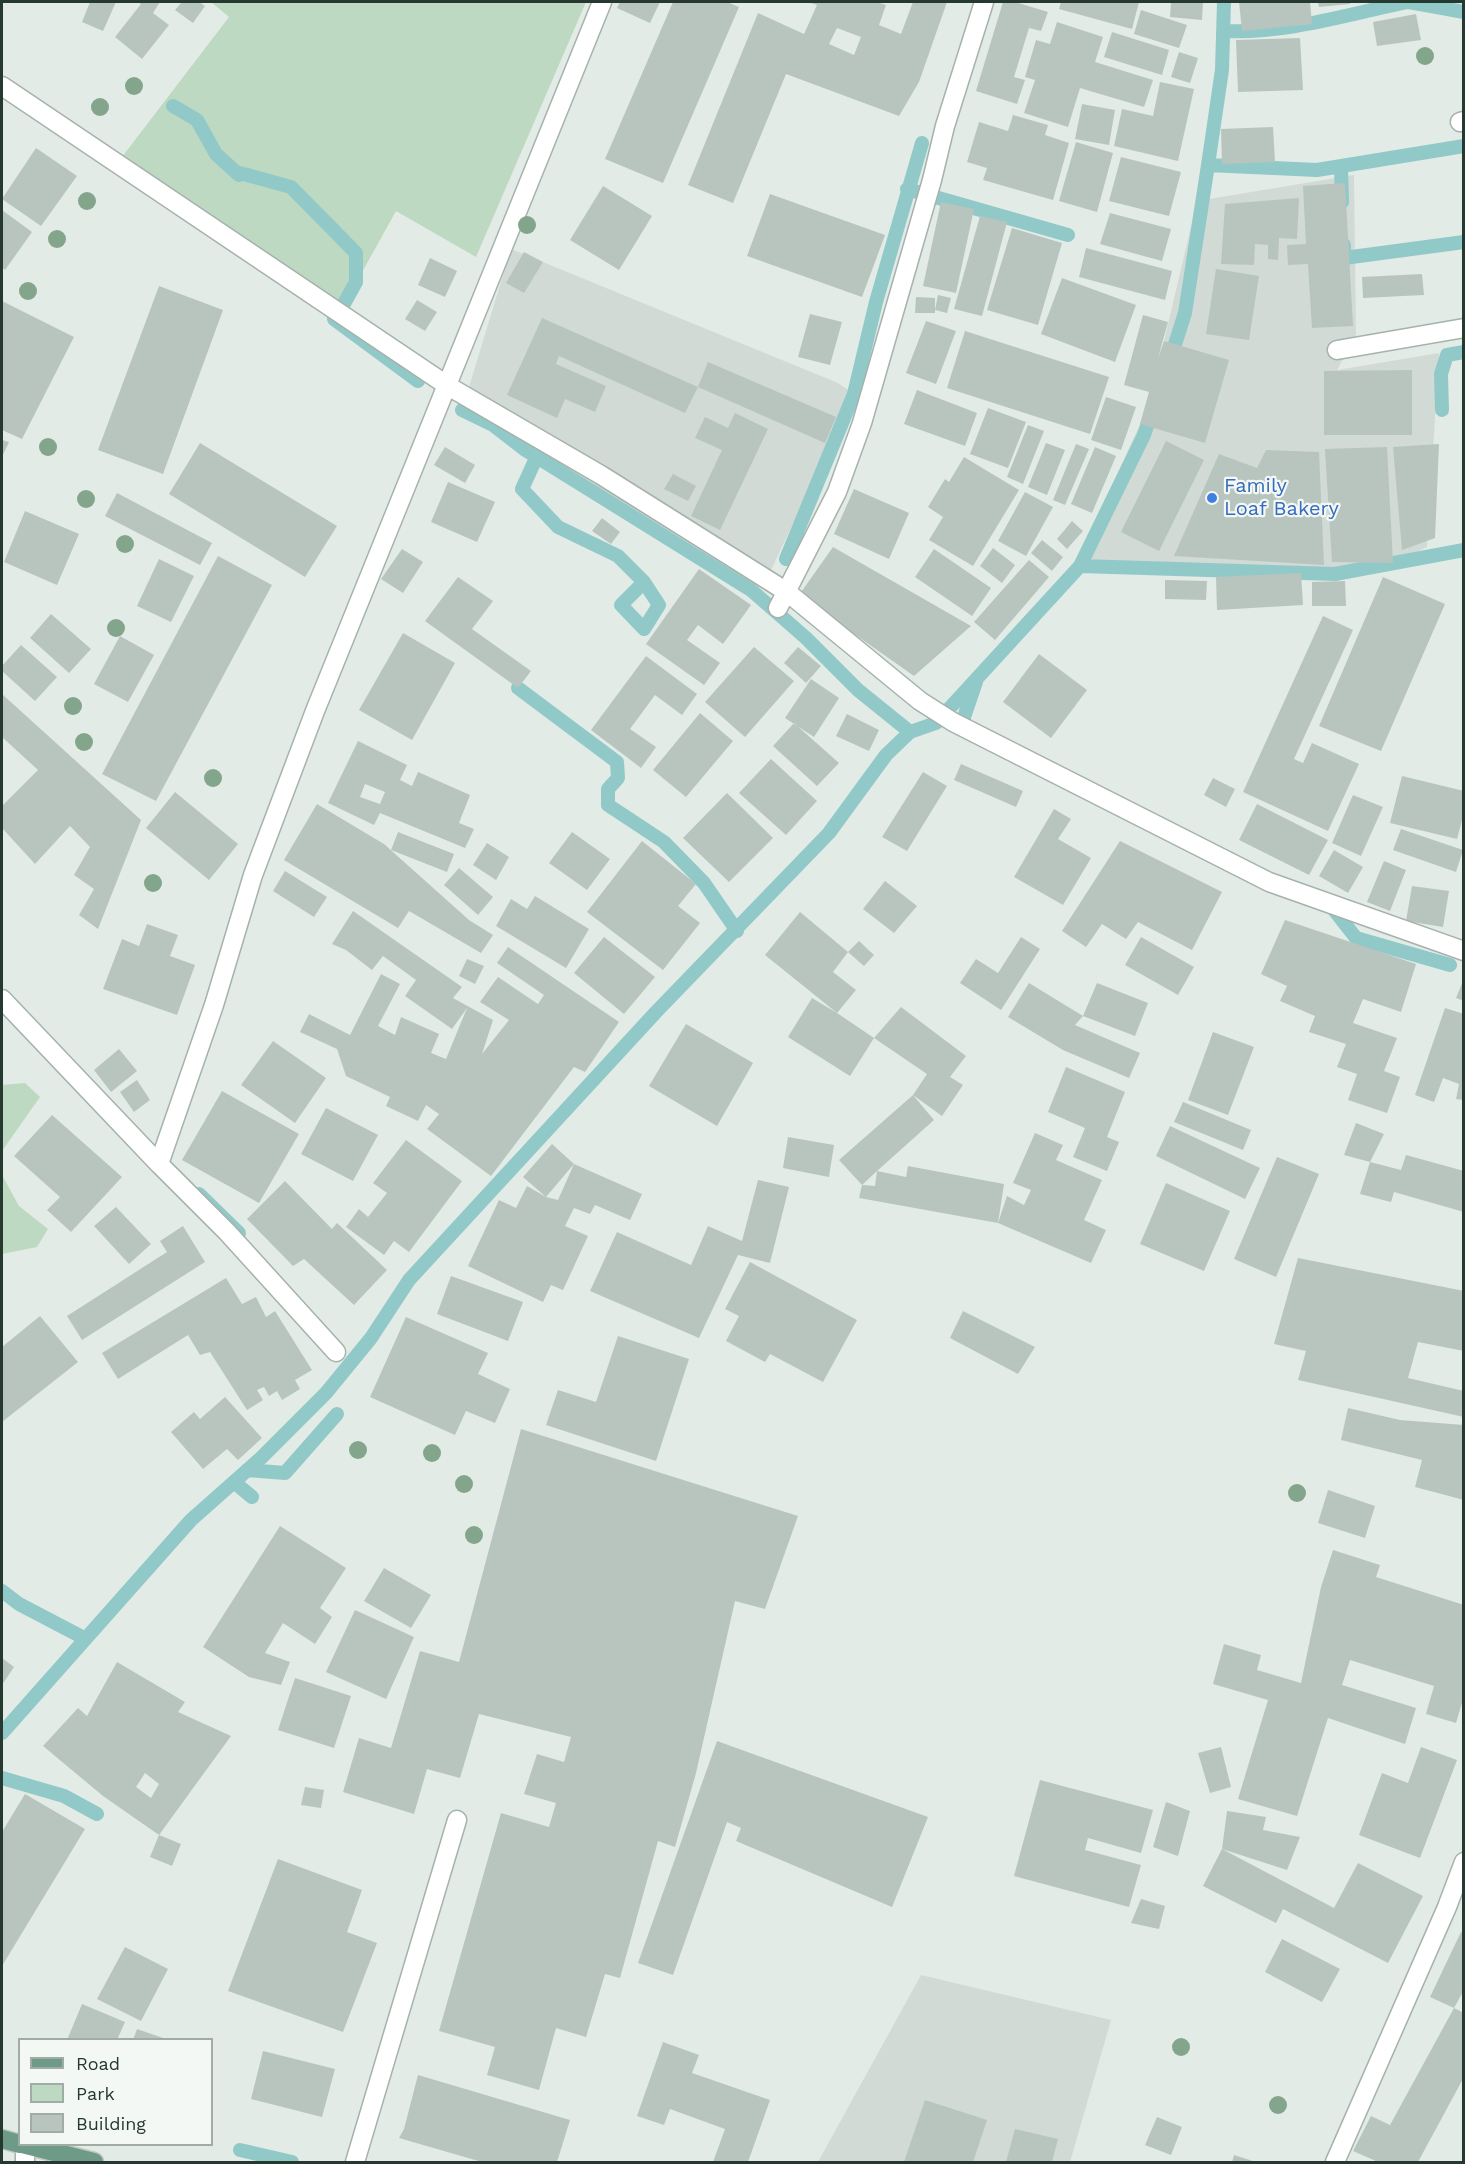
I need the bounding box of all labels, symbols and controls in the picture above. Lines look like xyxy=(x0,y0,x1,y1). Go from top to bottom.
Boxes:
place label: Family Loaf Bakery xyxy=(1224,474,1339,521)
marker: Family Loaf Bakery xyxy=(1205,491,1219,505)
legend xyxy=(18,2038,213,2146)
text: Road xyxy=(76,2053,120,2074)
text: Park xyxy=(76,2083,115,2104)
text: Building xyxy=(76,2113,146,2134)

